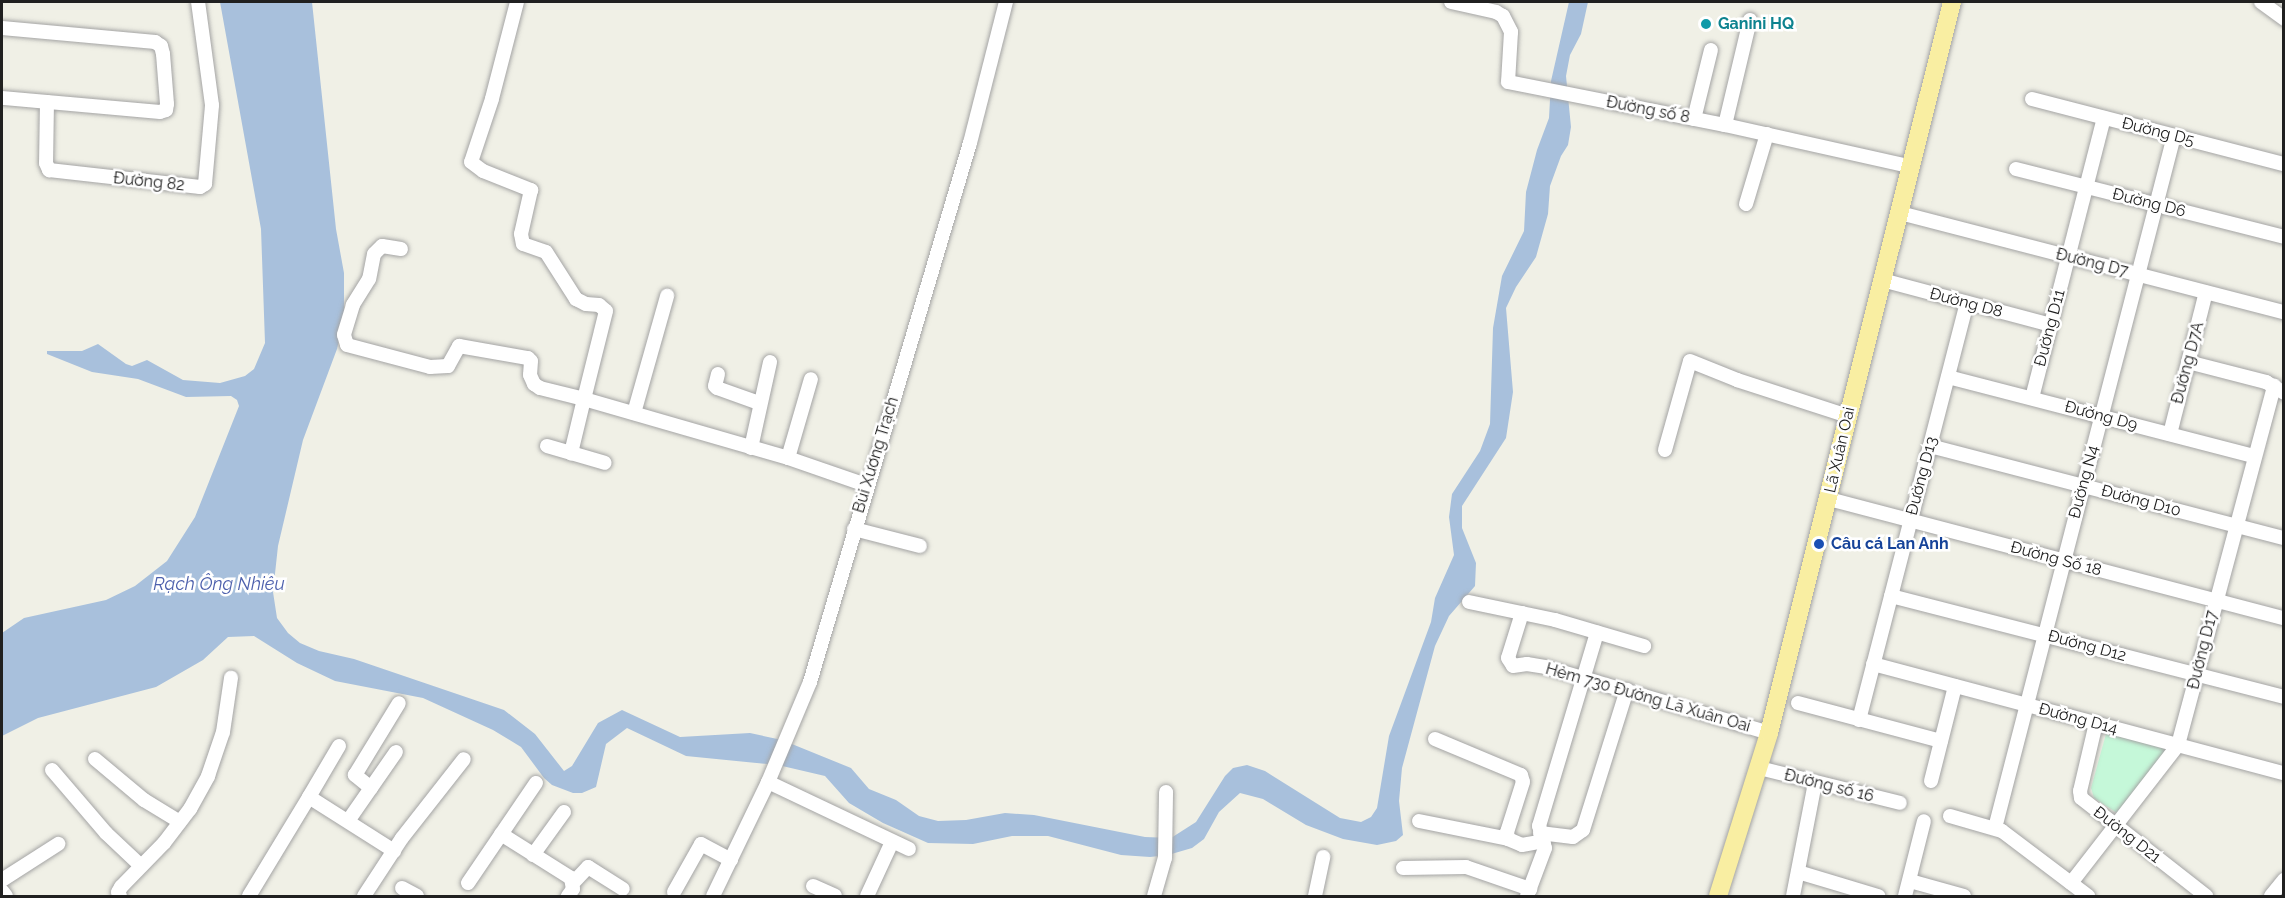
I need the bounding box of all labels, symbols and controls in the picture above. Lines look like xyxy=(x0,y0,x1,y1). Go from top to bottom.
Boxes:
place label: Ganini HQ xyxy=(1718,14,1794,34)
marker: Ganini HQ xyxy=(1699,17,1713,31)
street label: Đường số 8 xyxy=(1605,92,1691,128)
street label: Đường D5 xyxy=(2120,114,2196,150)
street label: Đường 82 xyxy=(112,169,186,195)
street label: Đường D6 xyxy=(2110,185,2188,221)
street label: Đường D7 xyxy=(2054,245,2130,281)
street label: Đường D8 xyxy=(1927,284,2005,322)
street label: Đường D11 xyxy=(2031,287,2069,369)
street label: Đường D7A xyxy=(2168,320,2208,406)
street label: Bùi Xương Trạch xyxy=(849,394,903,516)
street label: Đường D9 xyxy=(2062,397,2140,435)
street label: Lã Xuân Oai xyxy=(1821,405,1859,495)
street label: Đường D13 xyxy=(1902,435,1942,517)
street label: Đường N4 xyxy=(2065,443,2103,521)
street label: Đường D10 xyxy=(2099,481,2183,521)
place label: Câu cá Lan Anh xyxy=(1831,534,1949,554)
marker: Câu cá Lan Anh xyxy=(1812,537,1826,551)
street label: Đường Số 18 xyxy=(2008,538,2104,580)
water label: Rạch Ông Nhiêu xyxy=(153,573,285,595)
street label: Đường D17 xyxy=(2184,609,2222,691)
street label: Đường D12 xyxy=(2046,626,2128,666)
street label: Hẻm 730 Đường Lã Xuân Oai xyxy=(1543,659,1753,737)
street label: Đường D14 xyxy=(2036,699,2120,739)
street label: Đường số 16 xyxy=(1782,766,1876,806)
street label: Đường D21 xyxy=(2089,803,2165,867)

